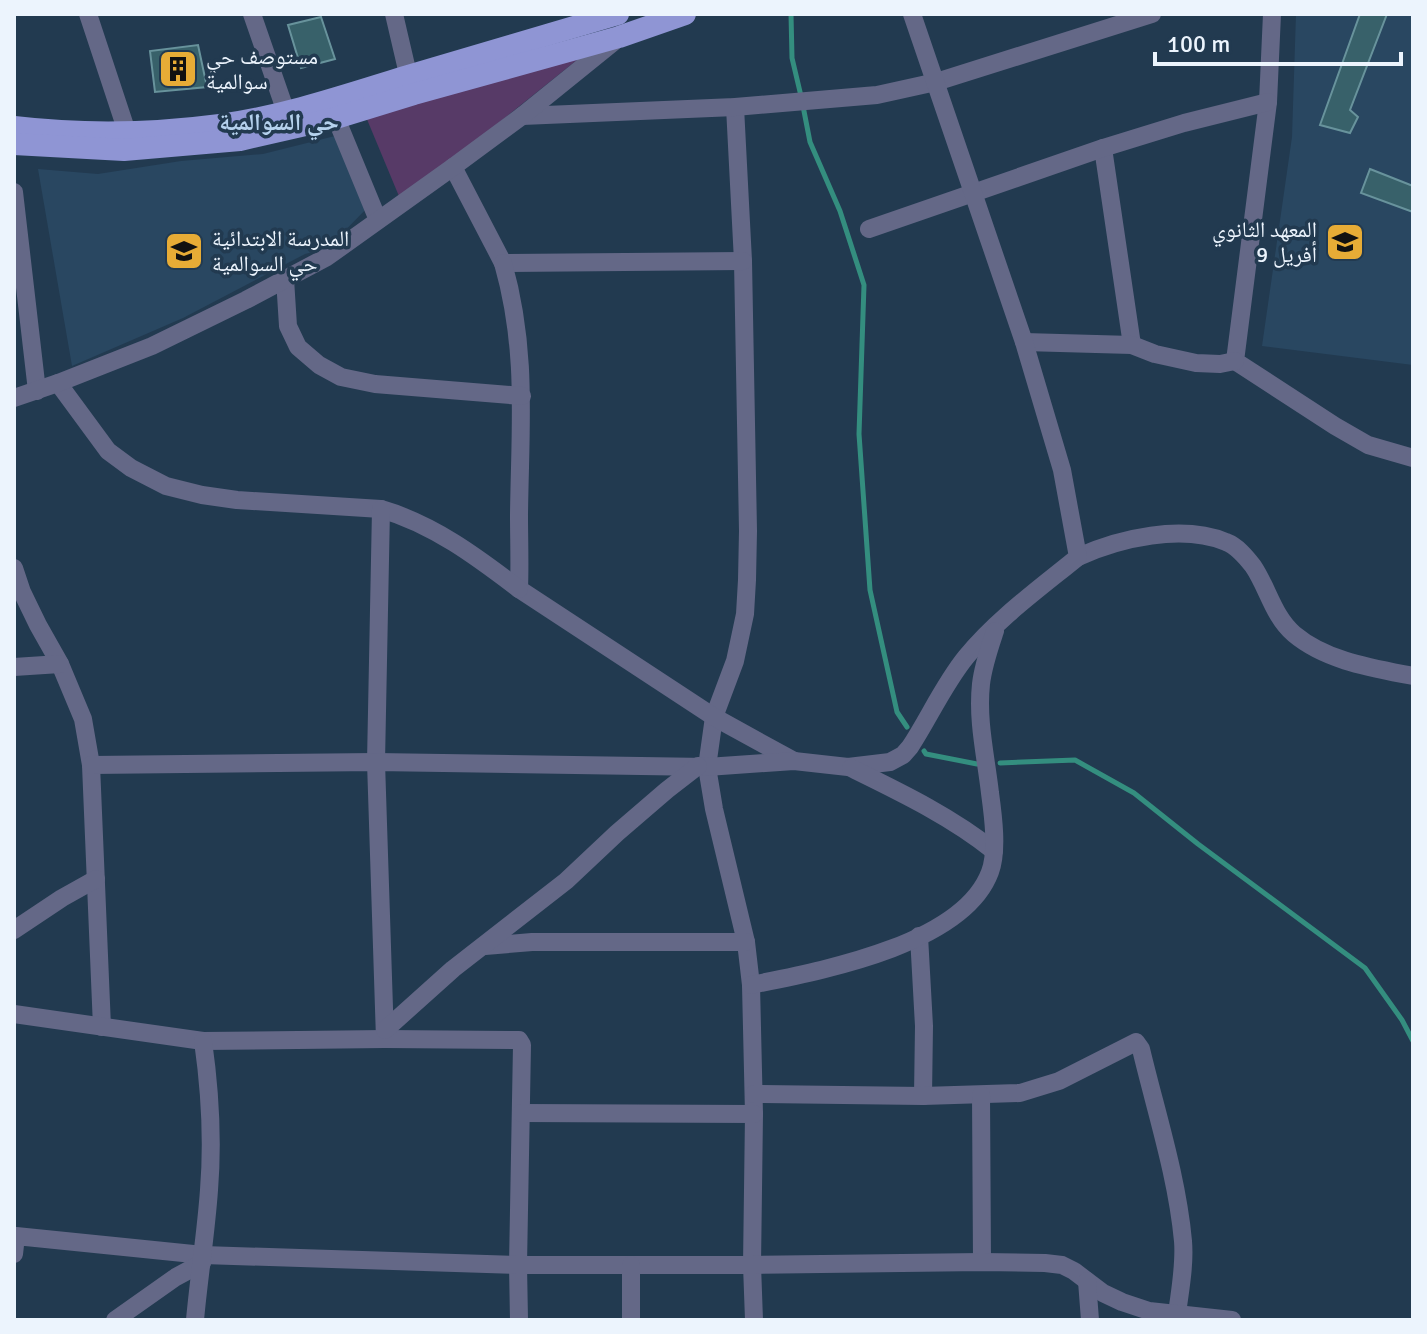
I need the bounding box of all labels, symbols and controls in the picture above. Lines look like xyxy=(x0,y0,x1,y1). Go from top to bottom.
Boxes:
scale bar xyxy=(1155,16,1401,66)
text: 100 m xyxy=(1167,29,1230,59)
place label: مستوصف حي سوالمية xyxy=(206,43,318,95)
building icon: مستوصف حي سوالمية xyxy=(157,48,199,90)
district label: حي السوالمية xyxy=(219,107,339,141)
place label: المعهد الثانوي 9 أفريل xyxy=(1212,216,1317,268)
school or university icon: المعهد الثانوي 9 أفريل xyxy=(1324,221,1366,263)
place label: المدرسة الابتدائية حي السوالمية xyxy=(212,225,349,281)
school or university icon: المدرسة الابتدائية حي السوالمية xyxy=(163,230,205,272)

